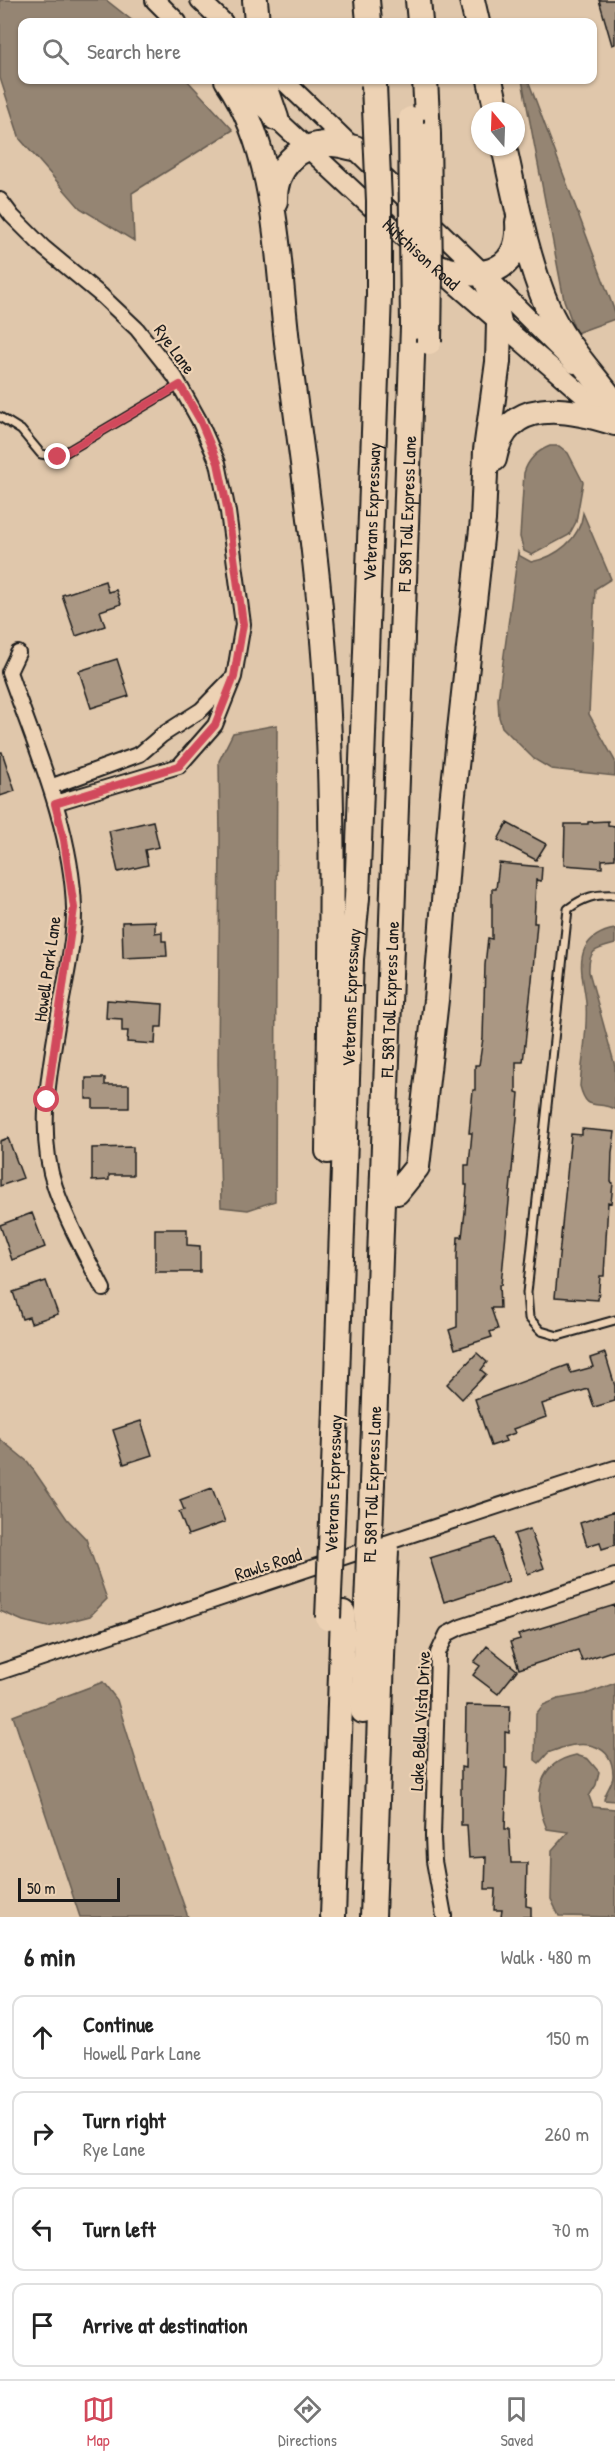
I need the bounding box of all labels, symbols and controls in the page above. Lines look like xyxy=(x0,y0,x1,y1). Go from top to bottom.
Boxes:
search box xyxy=(18,18,597,84)
icon: search xyxy=(39,35,72,68)
text: Search here xyxy=(87,36,181,66)
north arrow xyxy=(471,102,525,156)
street label: Hutchison Road xyxy=(378,212,466,295)
street label: Rye Lane xyxy=(148,319,202,379)
street label: FL 589 Toll Express Lane xyxy=(391,435,422,593)
street label: Veterans Expressway xyxy=(356,442,386,582)
route end xyxy=(44,443,70,469)
street label: Howell Park Lane xyxy=(27,915,67,1023)
street label: FL 589 Toll Express Lane xyxy=(374,921,404,1079)
street label: Veterans Expressway xyxy=(335,927,367,1067)
route start xyxy=(33,1086,59,1112)
street label: FL 589 Toll Express Lane xyxy=(357,1406,387,1563)
street label: Veterans Expressway xyxy=(318,1414,348,1554)
street label: Rawls Road xyxy=(231,1541,305,1587)
street label: Lake Bella Vista Drive xyxy=(404,1650,436,1792)
scale bar xyxy=(18,1875,120,1902)
text: 50 m xyxy=(27,1877,56,1899)
text: 6 min xyxy=(24,1939,76,1974)
text: Walk · 480 m xyxy=(501,1943,591,1970)
text: Continue xyxy=(83,2009,154,2039)
icon: ahead xyxy=(26,2021,59,2054)
text: 150 m xyxy=(546,2024,589,2051)
text: Howell Park Lane xyxy=(83,2039,201,2066)
text: Turn right xyxy=(83,2105,166,2135)
icon: right xyxy=(26,2117,59,2150)
text: 260 m xyxy=(545,2120,589,2147)
text: Rye Lane xyxy=(83,2135,145,2162)
icon: left xyxy=(26,2213,59,2246)
text: Turn left xyxy=(83,2214,156,2244)
text: 70 m xyxy=(552,2216,589,2243)
icon: arrive xyxy=(26,2309,59,2342)
text: Arrive at destination xyxy=(83,2310,248,2340)
tab: Map xyxy=(82,2393,115,2451)
tab: Directions xyxy=(278,2393,337,2451)
tab: Saved xyxy=(500,2393,533,2451)

